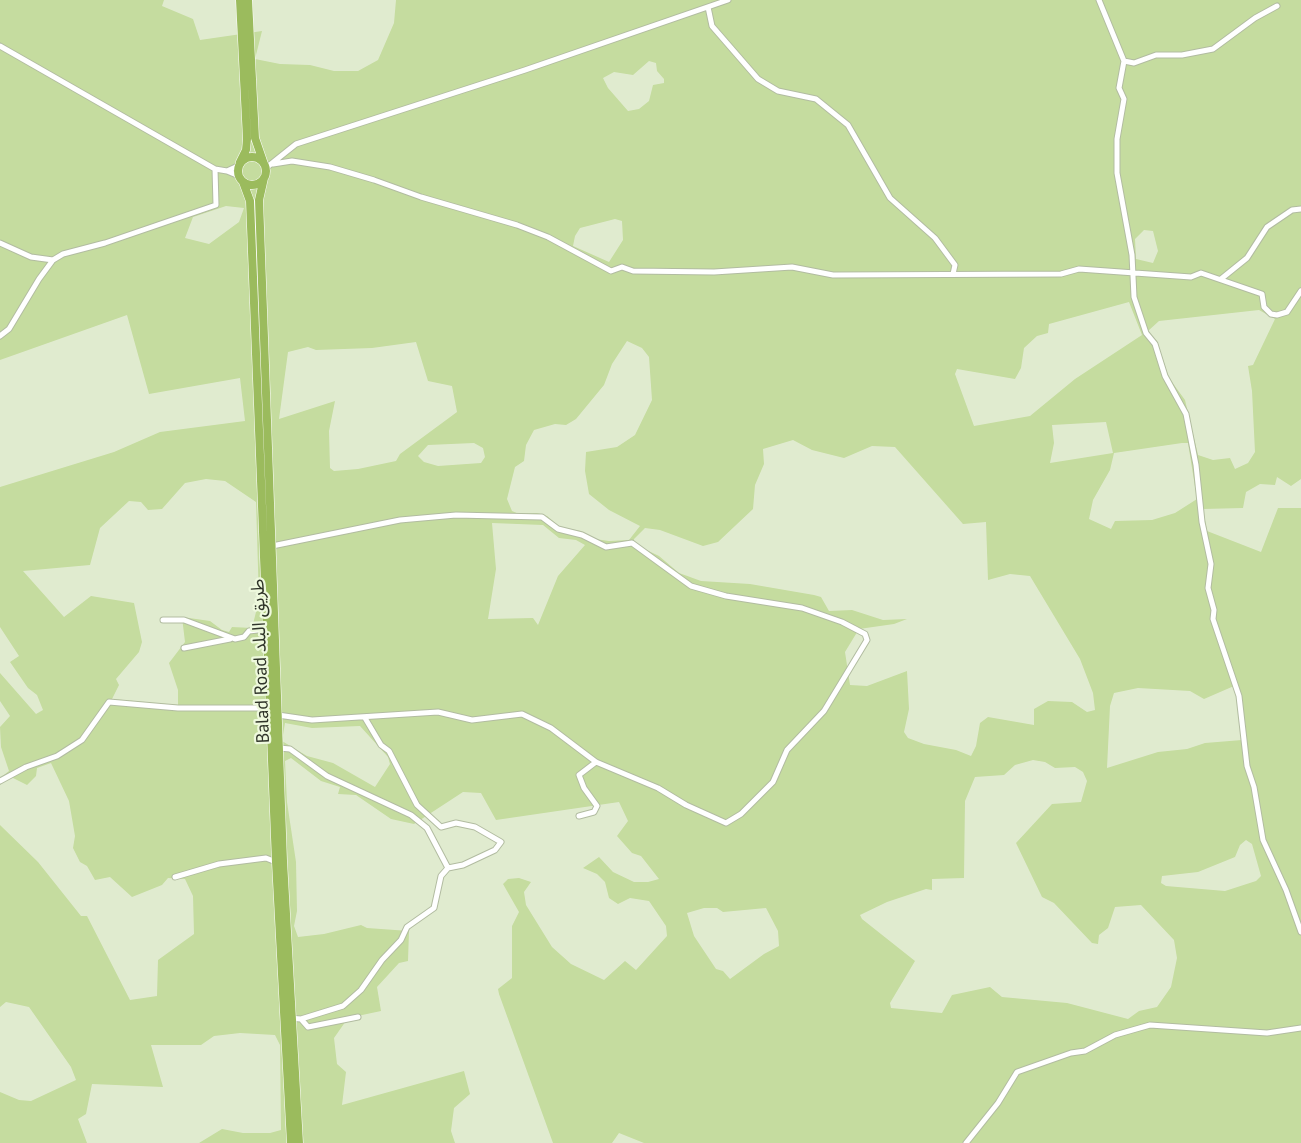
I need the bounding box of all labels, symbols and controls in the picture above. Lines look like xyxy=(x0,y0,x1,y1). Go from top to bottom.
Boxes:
street label: Balad Road طريق البلد xyxy=(247,578,275,744)

